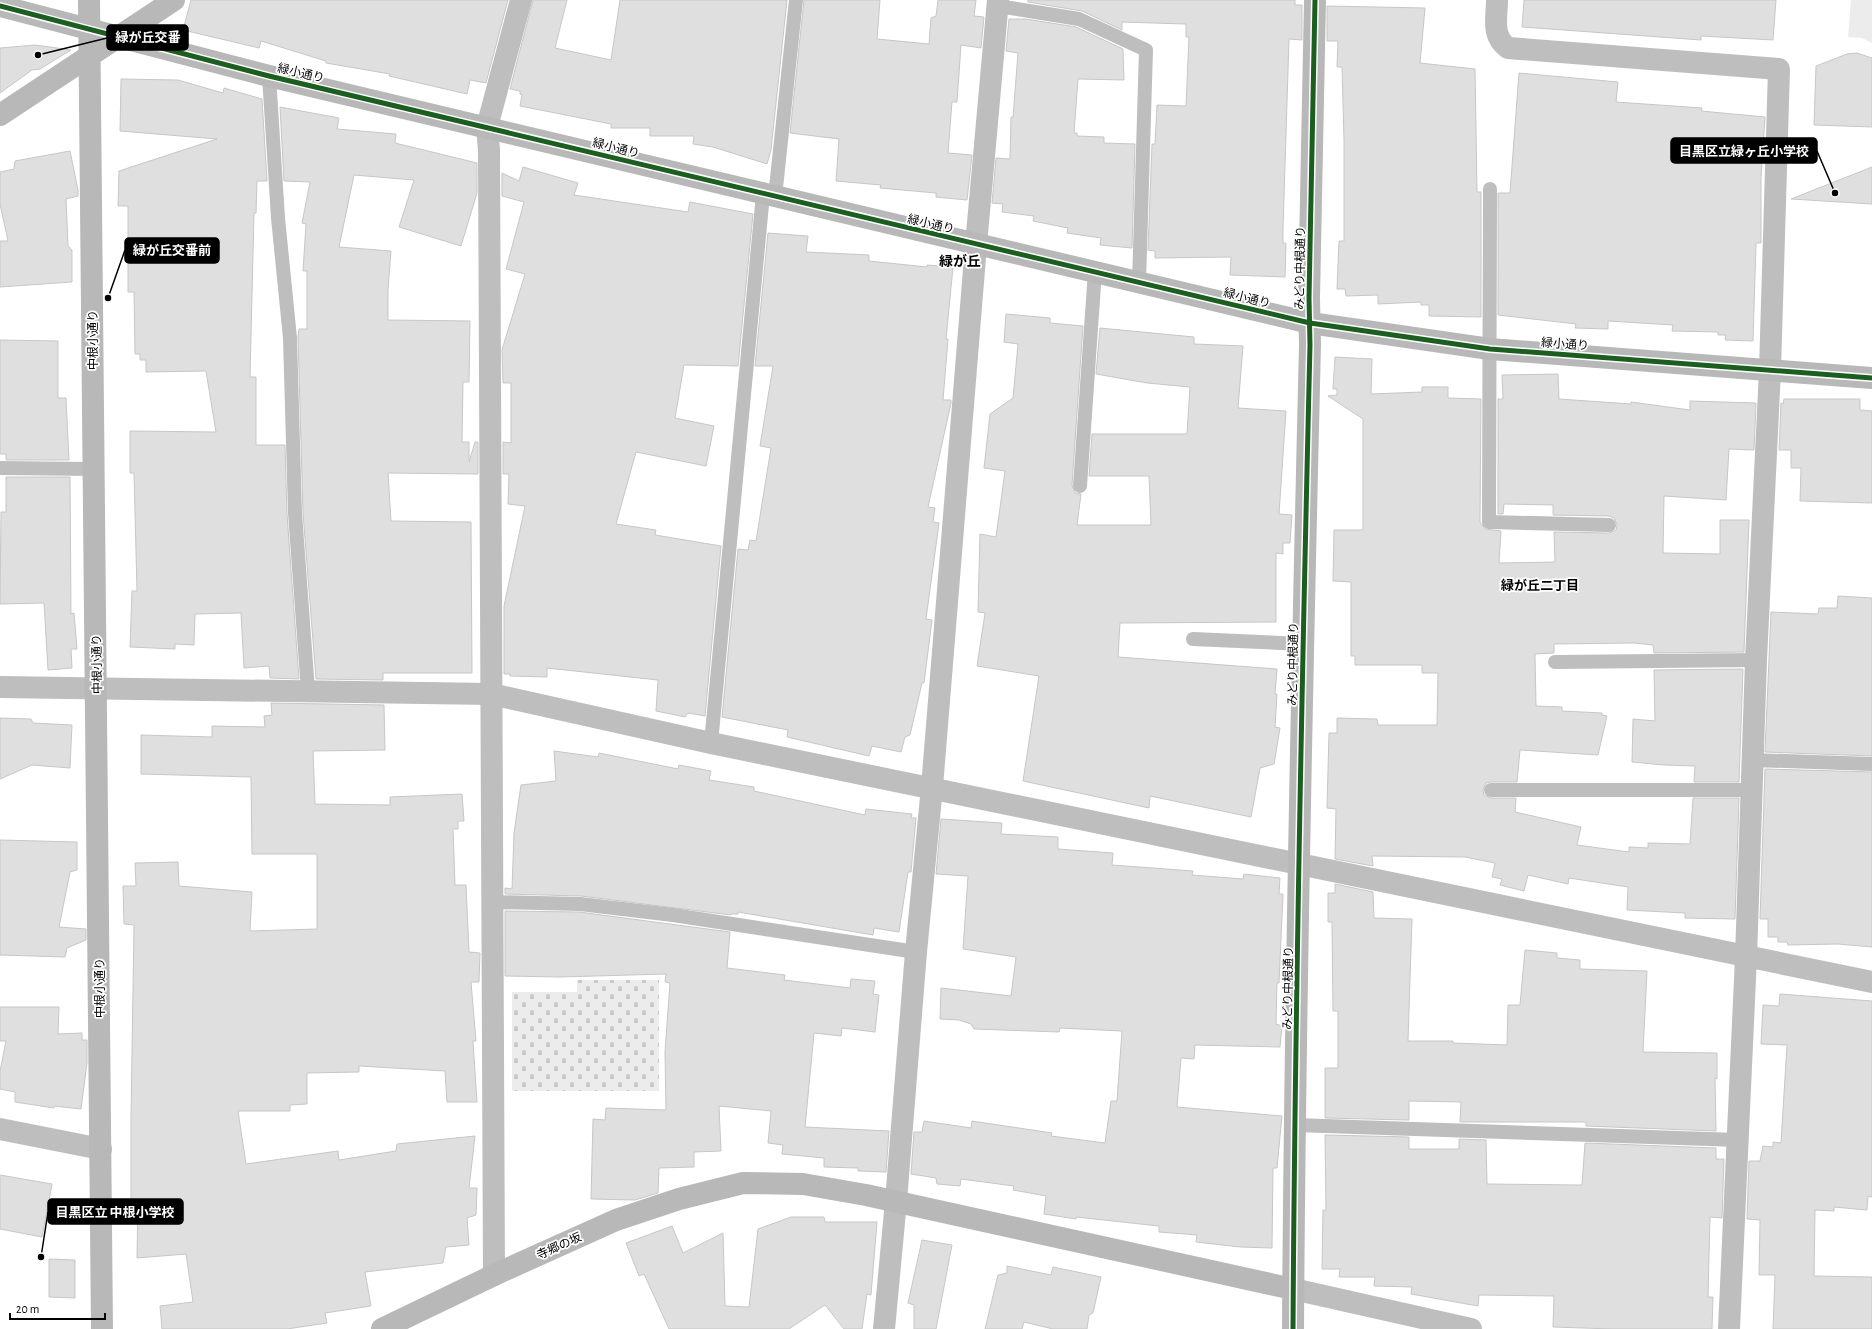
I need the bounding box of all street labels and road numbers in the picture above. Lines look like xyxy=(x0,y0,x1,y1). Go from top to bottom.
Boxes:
street label: 緑小通り xyxy=(276,61,326,84)
street label: 緑小通り xyxy=(591,135,641,160)
street label: 緑小通り xyxy=(906,212,956,235)
street label: みどり中根通り xyxy=(1292,226,1307,310)
street label: 緑小通り xyxy=(1222,285,1272,310)
street label: 中根小通り xyxy=(86,310,99,370)
street label: 緑小通り xyxy=(1541,335,1589,352)
street label: みどり中根通り xyxy=(1285,622,1300,706)
street label: 中根小通り xyxy=(89,634,104,694)
street label: みどり中根通り xyxy=(1280,946,1295,1030)
street label: 中根小通り xyxy=(93,958,106,1018)
street label: 寺郷の坂 xyxy=(534,1230,583,1261)

